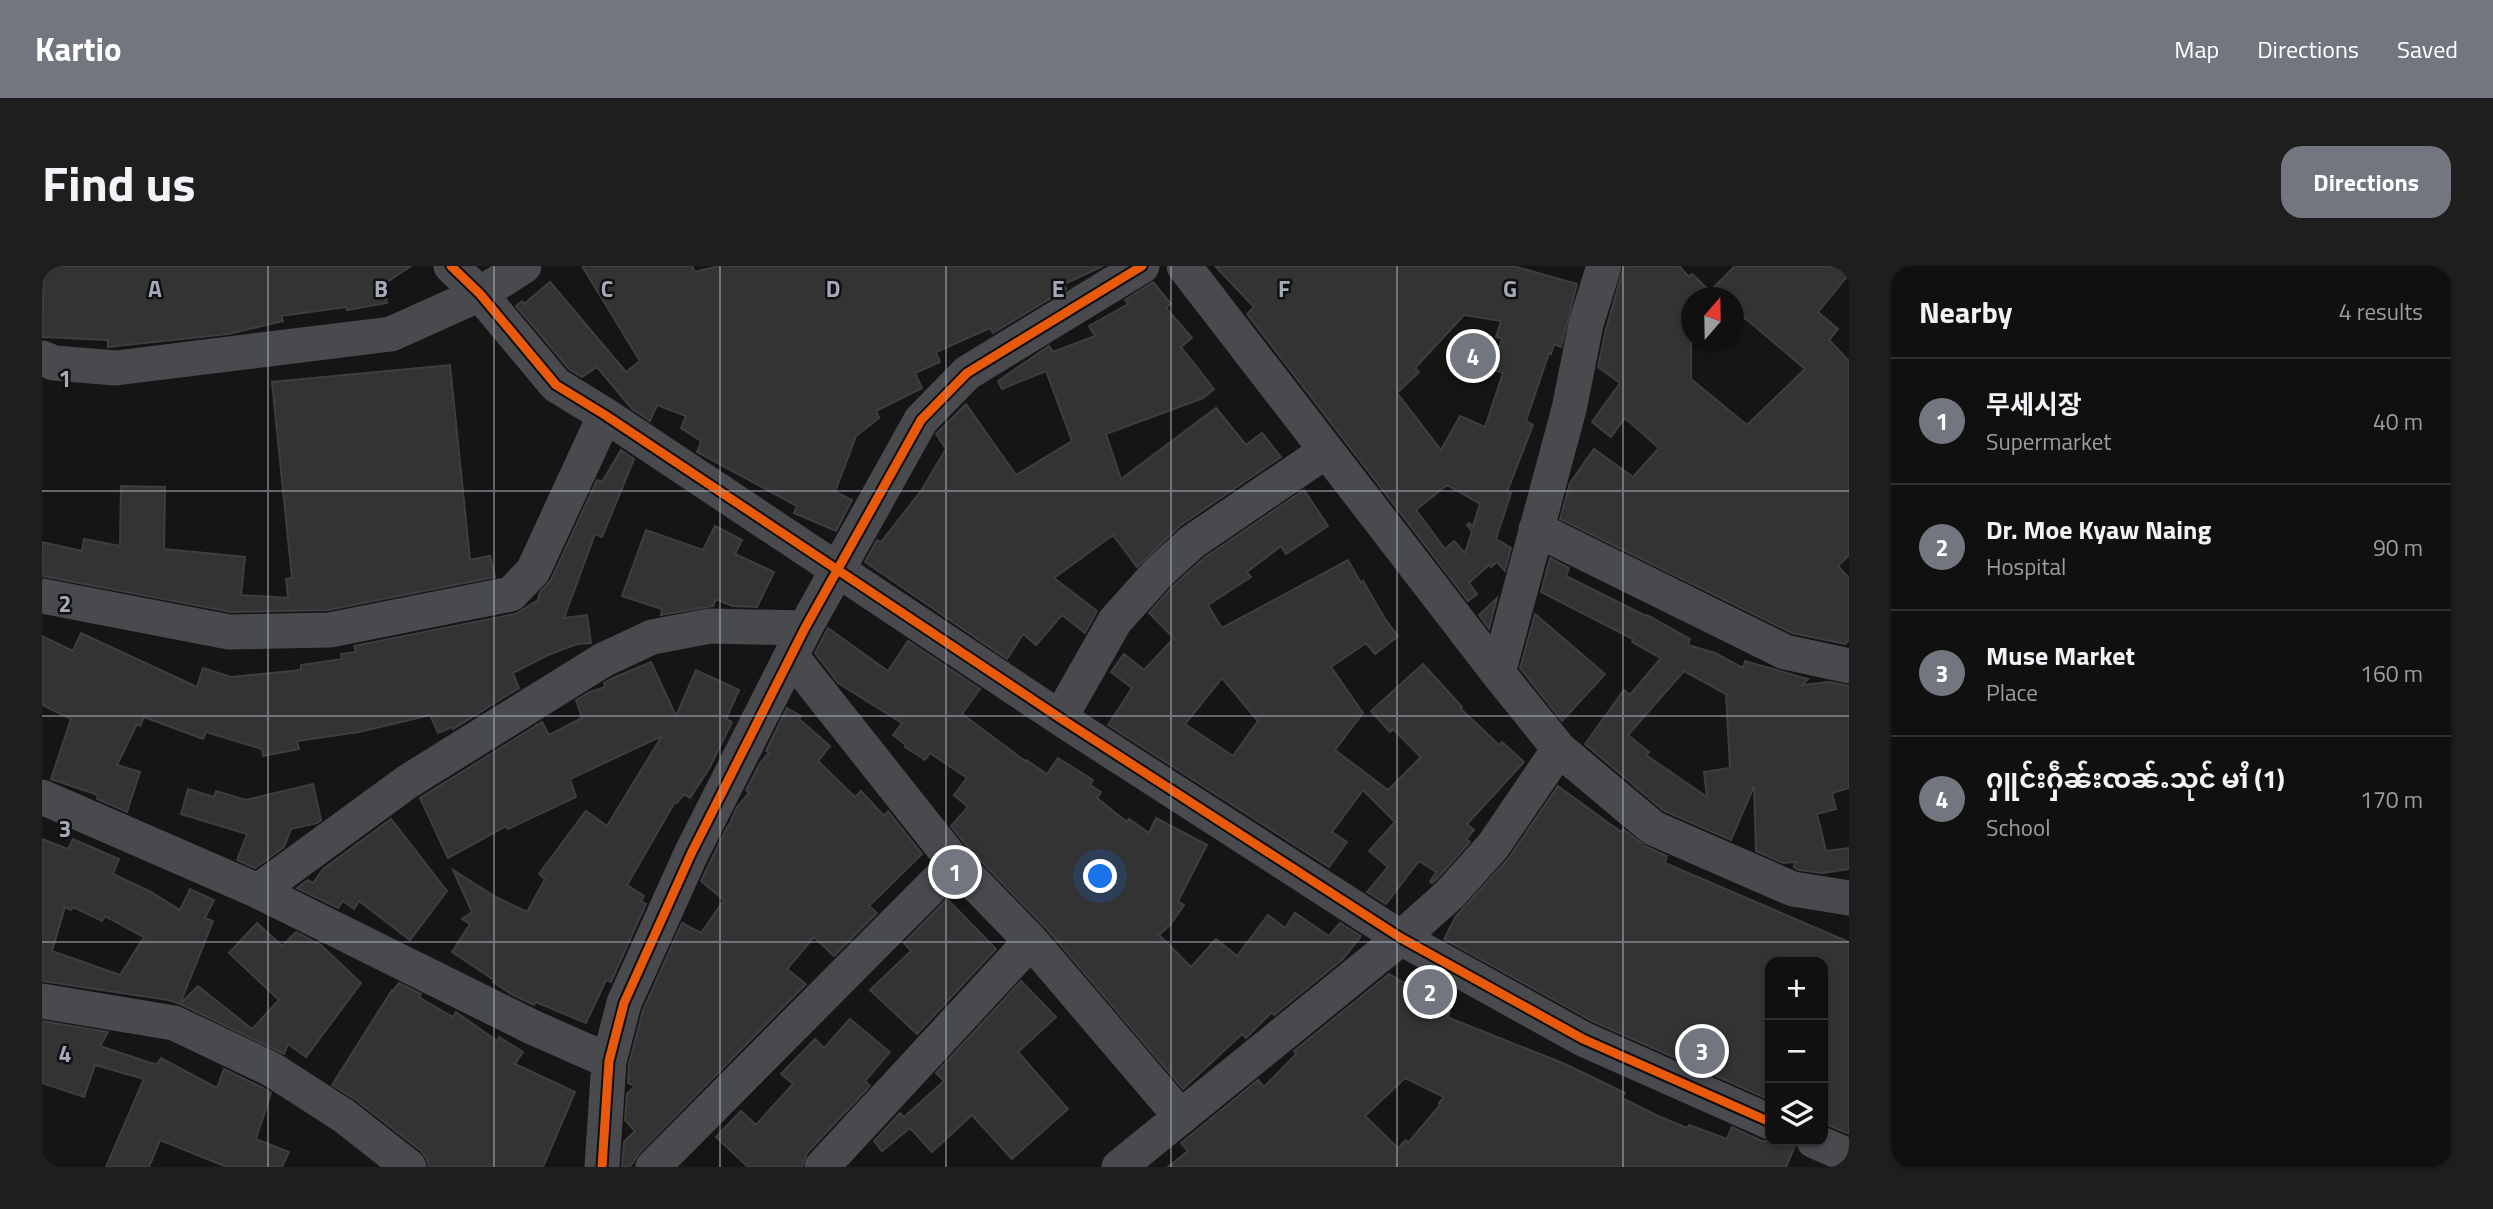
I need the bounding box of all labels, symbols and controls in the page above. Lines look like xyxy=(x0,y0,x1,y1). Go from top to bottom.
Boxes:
text: Kartio xyxy=(35,24,122,74)
text: Map xyxy=(2174,31,2219,67)
text: Directions xyxy=(2257,31,2359,67)
text: Saved xyxy=(2397,31,2458,67)
text: Find us xyxy=(42,145,196,220)
button: Directions xyxy=(2281,146,2451,218)
text: A xyxy=(148,271,162,306)
text: B xyxy=(374,271,388,306)
text: C xyxy=(601,271,613,306)
text: D xyxy=(826,271,840,306)
text: E xyxy=(1052,271,1064,306)
text: F xyxy=(1278,271,1290,306)
text: G xyxy=(1503,271,1517,306)
north arrow xyxy=(1681,287,1744,350)
text: Nearby xyxy=(1919,289,2012,335)
text: 4 results xyxy=(2339,294,2423,329)
pin: 4 xyxy=(1450,330,1496,382)
text: 1 xyxy=(59,361,71,396)
text: 무세시장 xyxy=(1986,385,2082,424)
text: 1 xyxy=(1936,404,1948,439)
text: 40 m xyxy=(2373,404,2423,439)
text: Supermarket xyxy=(1986,424,2111,459)
text: Dr. Moe Kyaw Naing xyxy=(1986,510,2211,549)
text: 2 xyxy=(1936,530,1948,565)
text: 90 m xyxy=(2373,530,2423,565)
text: Hospital xyxy=(1986,549,2066,584)
text: 2 xyxy=(59,586,71,621)
text: Muse Market xyxy=(1986,636,2135,675)
text: 3 xyxy=(1936,656,1948,691)
text: 160 m xyxy=(2360,656,2423,691)
text: Place xyxy=(1986,675,2038,710)
text: ႁူင်းႁဵၼ်းၸၼ်ႉသုင် မၢႆ (1) xyxy=(1986,759,2285,798)
text: 4 xyxy=(1936,782,1948,817)
text: 170 m xyxy=(2360,782,2423,817)
text: School xyxy=(1986,810,2050,845)
text: 3 xyxy=(59,811,71,846)
pin: 1 xyxy=(932,846,978,898)
your location xyxy=(1083,859,1117,893)
map controls xyxy=(1765,957,1828,1146)
button: + xyxy=(1765,957,1828,1020)
pin: 2 xyxy=(1407,966,1453,1018)
button: − xyxy=(1765,1020,1828,1083)
pin: 3 xyxy=(1679,1025,1725,1077)
text: 4 xyxy=(59,1036,71,1071)
button: layers xyxy=(1765,1083,1828,1146)

